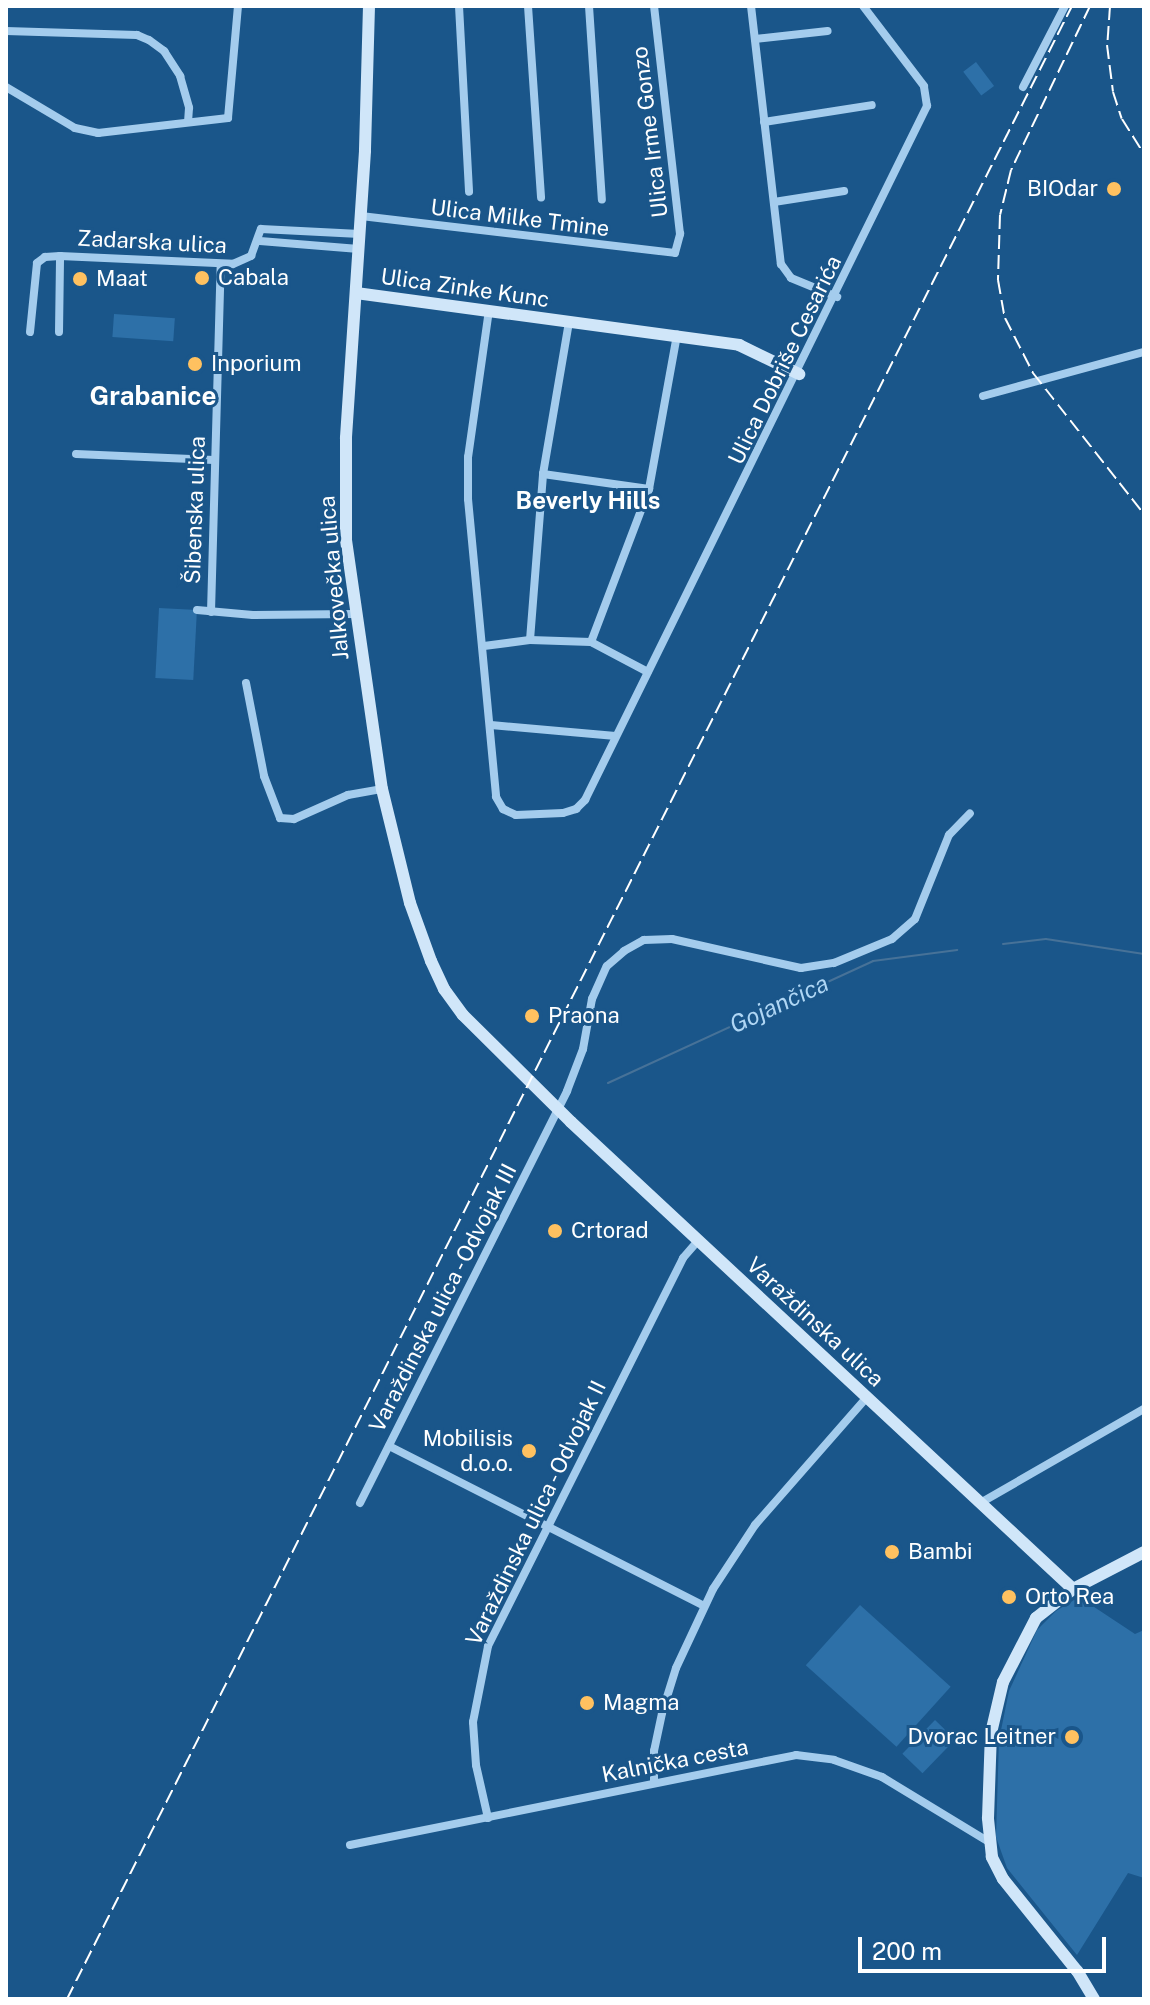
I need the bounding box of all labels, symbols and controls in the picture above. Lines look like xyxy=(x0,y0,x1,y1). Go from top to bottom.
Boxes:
street label: Ulica Irme Gonzo xyxy=(626,45,674,219)
place label: BIOdar xyxy=(1027,176,1098,202)
marker: BIOdar xyxy=(1105,180,1123,198)
street label: Ulica Milke Tmine xyxy=(429,194,611,242)
street label: Zadarska ulica xyxy=(77,225,227,259)
street label: Ulica Dobriše Cesarića xyxy=(723,251,847,469)
street label: Ulica Zinke Kunc xyxy=(379,263,551,313)
place label: Cabala xyxy=(218,265,289,291)
place label: Maat xyxy=(96,266,148,292)
marker: Cabala xyxy=(193,269,211,287)
marker: Maat xyxy=(71,270,89,288)
place label: Inporium xyxy=(211,351,301,377)
marker: Inporium xyxy=(186,355,204,373)
district label: Grabanice xyxy=(90,380,216,412)
street label: Šibenska ulica xyxy=(179,436,211,584)
district label: Beverly Hills xyxy=(516,487,660,515)
street label: Jalkovečka ulica xyxy=(314,495,354,661)
water label: Gojančica xyxy=(725,969,833,1039)
place label: Praona xyxy=(548,1003,620,1029)
marker: Praona xyxy=(523,1007,541,1025)
street label: Varaždinska ulica - Odvojak III xyxy=(362,1157,524,1439)
place label: Crtorad xyxy=(571,1218,649,1244)
marker: Crtorad xyxy=(546,1222,564,1240)
street label: Varaždinska ulica xyxy=(741,1252,889,1392)
street label: Varaždinska ulica - Odvojak II xyxy=(459,1374,613,1652)
place label: Mobilisis d.o.o. xyxy=(423,1425,513,1476)
marker: Mobilisis d.o.o. xyxy=(520,1442,538,1460)
place label: Bambi xyxy=(908,1539,973,1565)
marker: Bambi xyxy=(883,1543,901,1561)
place label: Orto Rea xyxy=(1025,1584,1114,1610)
marker: Orto Rea xyxy=(1000,1588,1018,1606)
place label: Magma xyxy=(603,1690,679,1716)
marker: Magma xyxy=(578,1694,596,1712)
place label: Dvorac Leitner xyxy=(907,1724,1056,1750)
marker: Dvorac Leitner xyxy=(1063,1728,1081,1746)
street label: Kalnička cesta xyxy=(599,1734,751,1788)
scale bar xyxy=(862,1921,1110,1971)
text: 200 m xyxy=(872,1937,942,1965)

